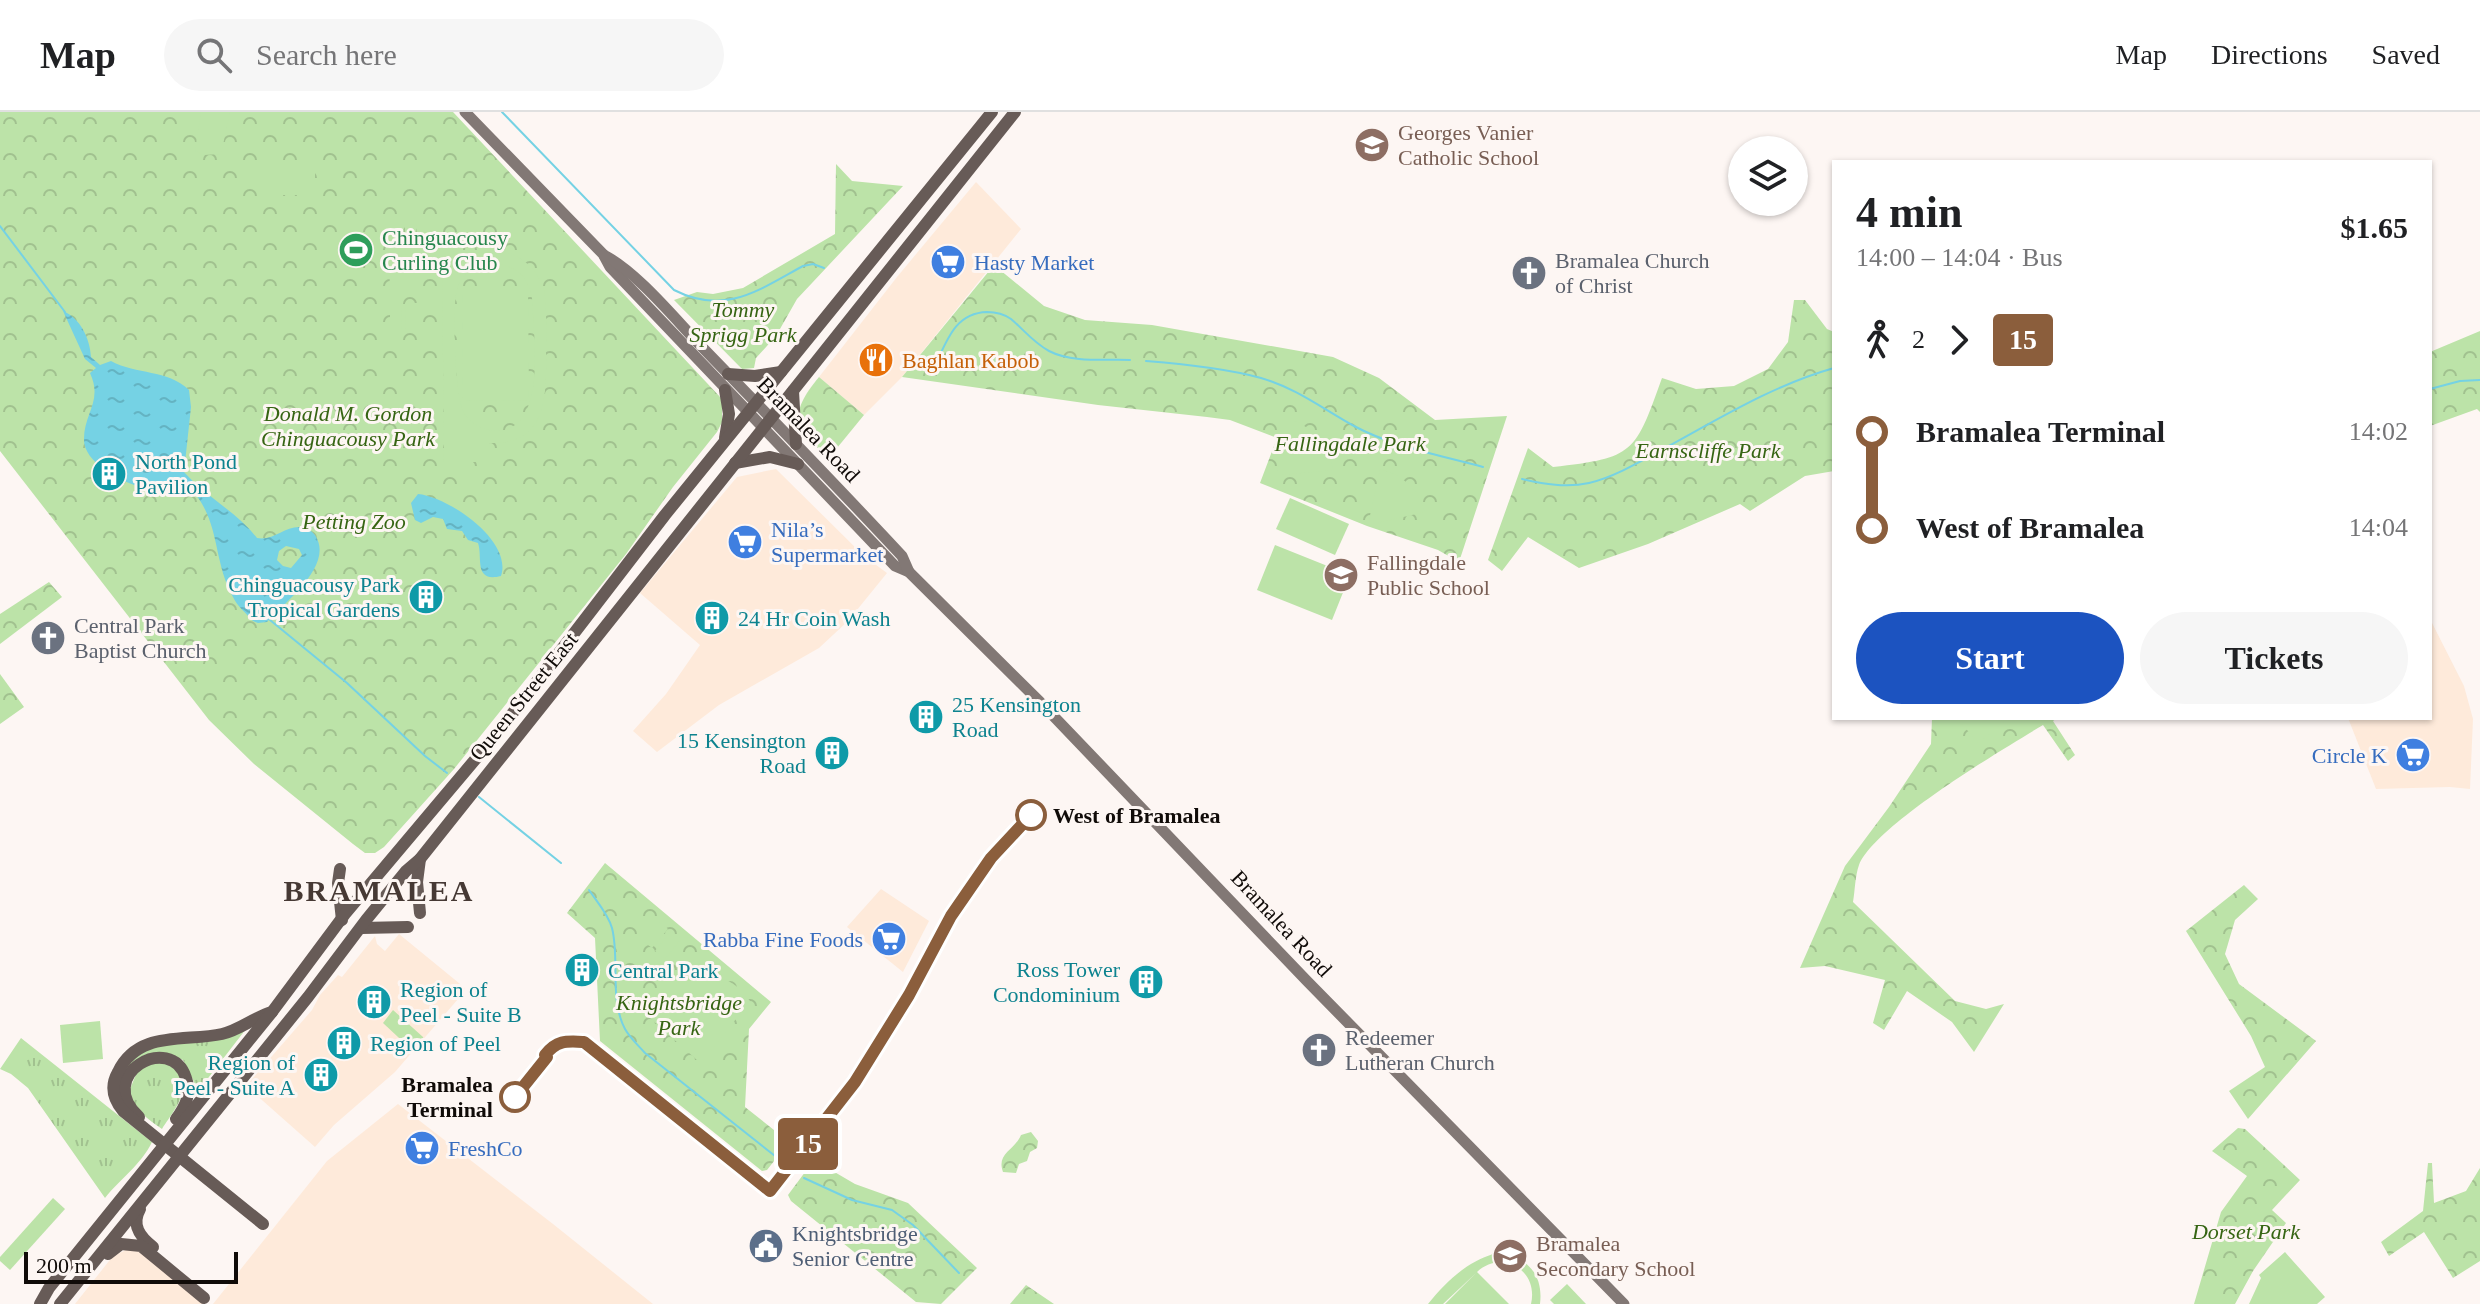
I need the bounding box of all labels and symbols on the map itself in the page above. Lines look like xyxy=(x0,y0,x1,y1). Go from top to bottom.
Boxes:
place label: Georges Vanier Catholic School xyxy=(1398,120,1539,170)
school or university icon: Georges Vanier Catholic School xyxy=(1353,126,1391,164)
place label: Chinguacousy Curling Club xyxy=(382,225,508,275)
sports icon: Chinguacousy Curling Club xyxy=(337,231,375,269)
supermarket icon: Hasty Market xyxy=(929,243,967,281)
place label: Bramalea Church of Christ xyxy=(1555,248,1710,298)
place label: Hasty Market xyxy=(974,250,1094,275)
church icon: Bramalea Church of Christ xyxy=(1510,254,1548,292)
park label: Tommy Sprigg Park xyxy=(690,297,798,347)
restaurant icon: Baghlan Kabob xyxy=(857,341,895,379)
place label: Baghlan Kabob xyxy=(902,348,1039,373)
street label: Bramalea Road xyxy=(752,372,865,487)
park label: Donald M. Gordon Chinguacousy Park xyxy=(261,401,436,451)
park label: Fallingdale Park xyxy=(1274,431,1427,456)
park label: Earnscliffe Park xyxy=(1635,438,1782,463)
place label: North Pond Pavilion xyxy=(135,449,237,499)
building icon: North Pond Pavilion xyxy=(90,455,128,493)
park label: Petting Zoo xyxy=(301,509,406,534)
place label: Nila’s Supermarket xyxy=(771,517,883,567)
supermarket icon: Nila’s Supermarket xyxy=(726,523,764,561)
place label: Fallingdale Public School xyxy=(1367,550,1490,600)
school or university icon: Fallingdale Public School xyxy=(1322,556,1360,594)
place label: Chinguacousy Park Tropical Gardens xyxy=(228,572,400,622)
building icon: Chinguacousy Park Tropical Gardens xyxy=(407,578,445,616)
building icon: 24 Hr Coin Wash xyxy=(693,599,731,637)
place label: 24 Hr Coin Wash xyxy=(738,606,890,631)
place label: Central Park Baptist Church xyxy=(74,613,207,663)
church icon: Central Park Baptist Church xyxy=(29,619,67,657)
street label: Queen Street East xyxy=(464,627,583,765)
place label: 25 Kensington Road xyxy=(952,692,1081,742)
building icon: 25 Kensington Road xyxy=(907,698,945,736)
place label: 15 Kensington Road xyxy=(677,728,806,778)
building icon: 15 Kensington Road xyxy=(813,734,851,772)
supermarket icon: Circle K xyxy=(2394,736,2432,774)
place label: Circle K xyxy=(2312,743,2387,768)
marker: West of Bramalea xyxy=(1016,800,1046,830)
place label: West of Bramalea xyxy=(1053,803,1220,828)
street label: Bramalea Road xyxy=(1226,865,1337,982)
district label: BRAMALEA xyxy=(283,874,475,907)
supermarket icon: Rabba Fine Foods xyxy=(870,920,908,958)
place label: Rabba Fine Foods xyxy=(703,927,863,952)
building icon: Central Park xyxy=(563,951,601,989)
place label: Ross Tower Condominium xyxy=(993,957,1121,1007)
place label: Central Park xyxy=(608,958,719,983)
building icon: Ross Tower Condominium xyxy=(1127,963,1165,1001)
place label: Region of Peel - Suite B xyxy=(400,977,522,1027)
building icon: Region of Peel - Suite B xyxy=(355,983,393,1021)
park label: Knightsbridge Park xyxy=(615,990,742,1040)
building icon: Region of Peel xyxy=(325,1024,363,1062)
place label: Redeemer Lutheran Church xyxy=(1345,1025,1495,1075)
place label: Region of Peel xyxy=(370,1031,501,1056)
church icon: Redeemer Lutheran Church xyxy=(1300,1031,1338,1069)
place label: Region of Peel - Suite A xyxy=(173,1050,296,1100)
building icon: Region of Peel - Suite A xyxy=(302,1056,340,1094)
place label: Bramalea Terminal xyxy=(401,1072,493,1122)
marker: Bramalea Terminal xyxy=(500,1082,530,1112)
line badge: 15 xyxy=(772,1118,844,1170)
supermarket icon: FreshCo xyxy=(403,1129,441,1167)
place label: FreshCo xyxy=(448,1136,523,1161)
park label: Dorset Park xyxy=(2191,1219,2301,1244)
place label: Knightsbridge Senior Centre xyxy=(792,1221,918,1271)
public building icon: Knightsbridge Senior Centre xyxy=(747,1227,785,1265)
place label: Bramalea Secondary School xyxy=(1536,1231,1695,1281)
school or university icon: Bramalea Secondary School xyxy=(1491,1237,1529,1275)
scale bar xyxy=(24,1248,238,1284)

